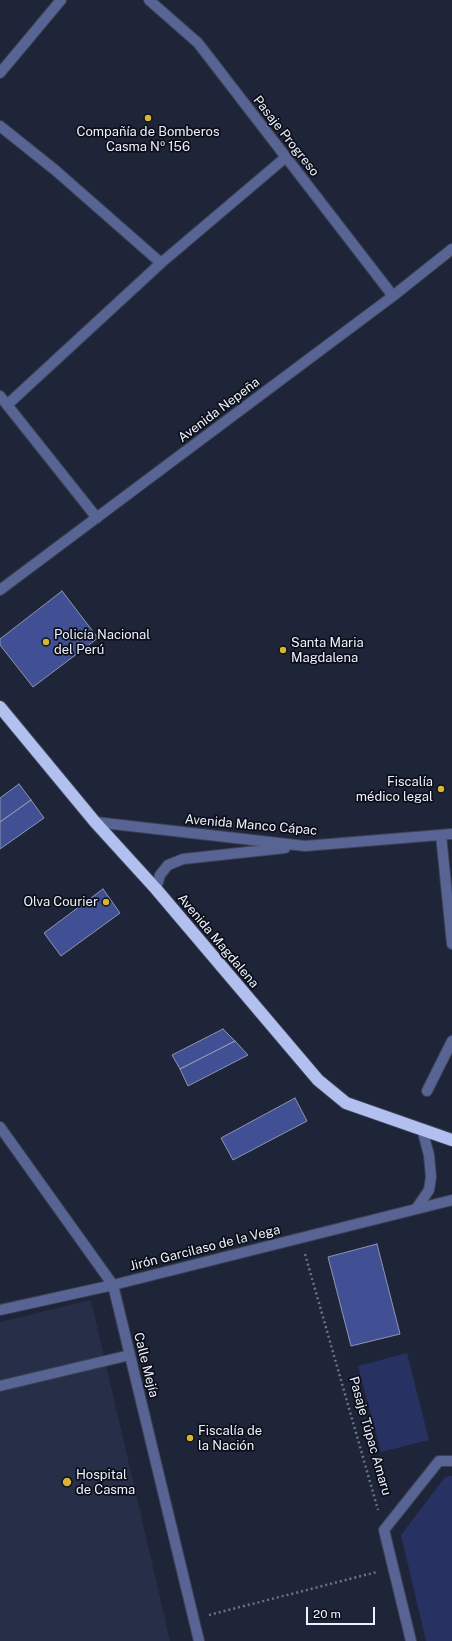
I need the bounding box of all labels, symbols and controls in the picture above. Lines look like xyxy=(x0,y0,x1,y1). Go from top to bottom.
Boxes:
street label: Pasaje Progreso xyxy=(250,93,322,179)
marker: Compañía de Bomberos Casma Nº 156 xyxy=(143,113,153,123)
place label: Compañía de Bomberos Casma Nº 156 xyxy=(77,124,219,155)
street label: Avenida Nepeña xyxy=(175,374,263,446)
place label: Policía Nacional del Perú xyxy=(54,627,150,658)
place label: Santa Maria Magdalena xyxy=(291,635,364,666)
marker: Policía Nacional del Perú xyxy=(41,637,51,647)
marker: Santa Maria Magdalena xyxy=(278,645,288,655)
place label: Fiscalía médico legal xyxy=(356,774,433,805)
marker: Fiscalía médico legal xyxy=(436,784,446,794)
street label: Avenida Manco Cápac xyxy=(184,811,318,839)
street label: Avenida Magdalena xyxy=(174,891,262,991)
place label: Olva Courier xyxy=(23,894,98,910)
marker: Olva Courier xyxy=(101,897,111,907)
street label: Jirón Garcilaso de la Vega xyxy=(128,1222,282,1274)
street label: Calle Mejía xyxy=(130,1331,162,1399)
street label: Pasaje Túpac Amaru xyxy=(346,1375,394,1497)
place label: Fiscalía de la Nación xyxy=(198,1423,262,1454)
marker: Fiscalía de la Nación xyxy=(185,1433,195,1443)
place label: Hospital de Casma xyxy=(76,1467,135,1498)
marker: Hospital de Casma xyxy=(61,1476,73,1488)
scale bar xyxy=(308,1599,377,1625)
text: 20 m xyxy=(313,1607,341,1621)

